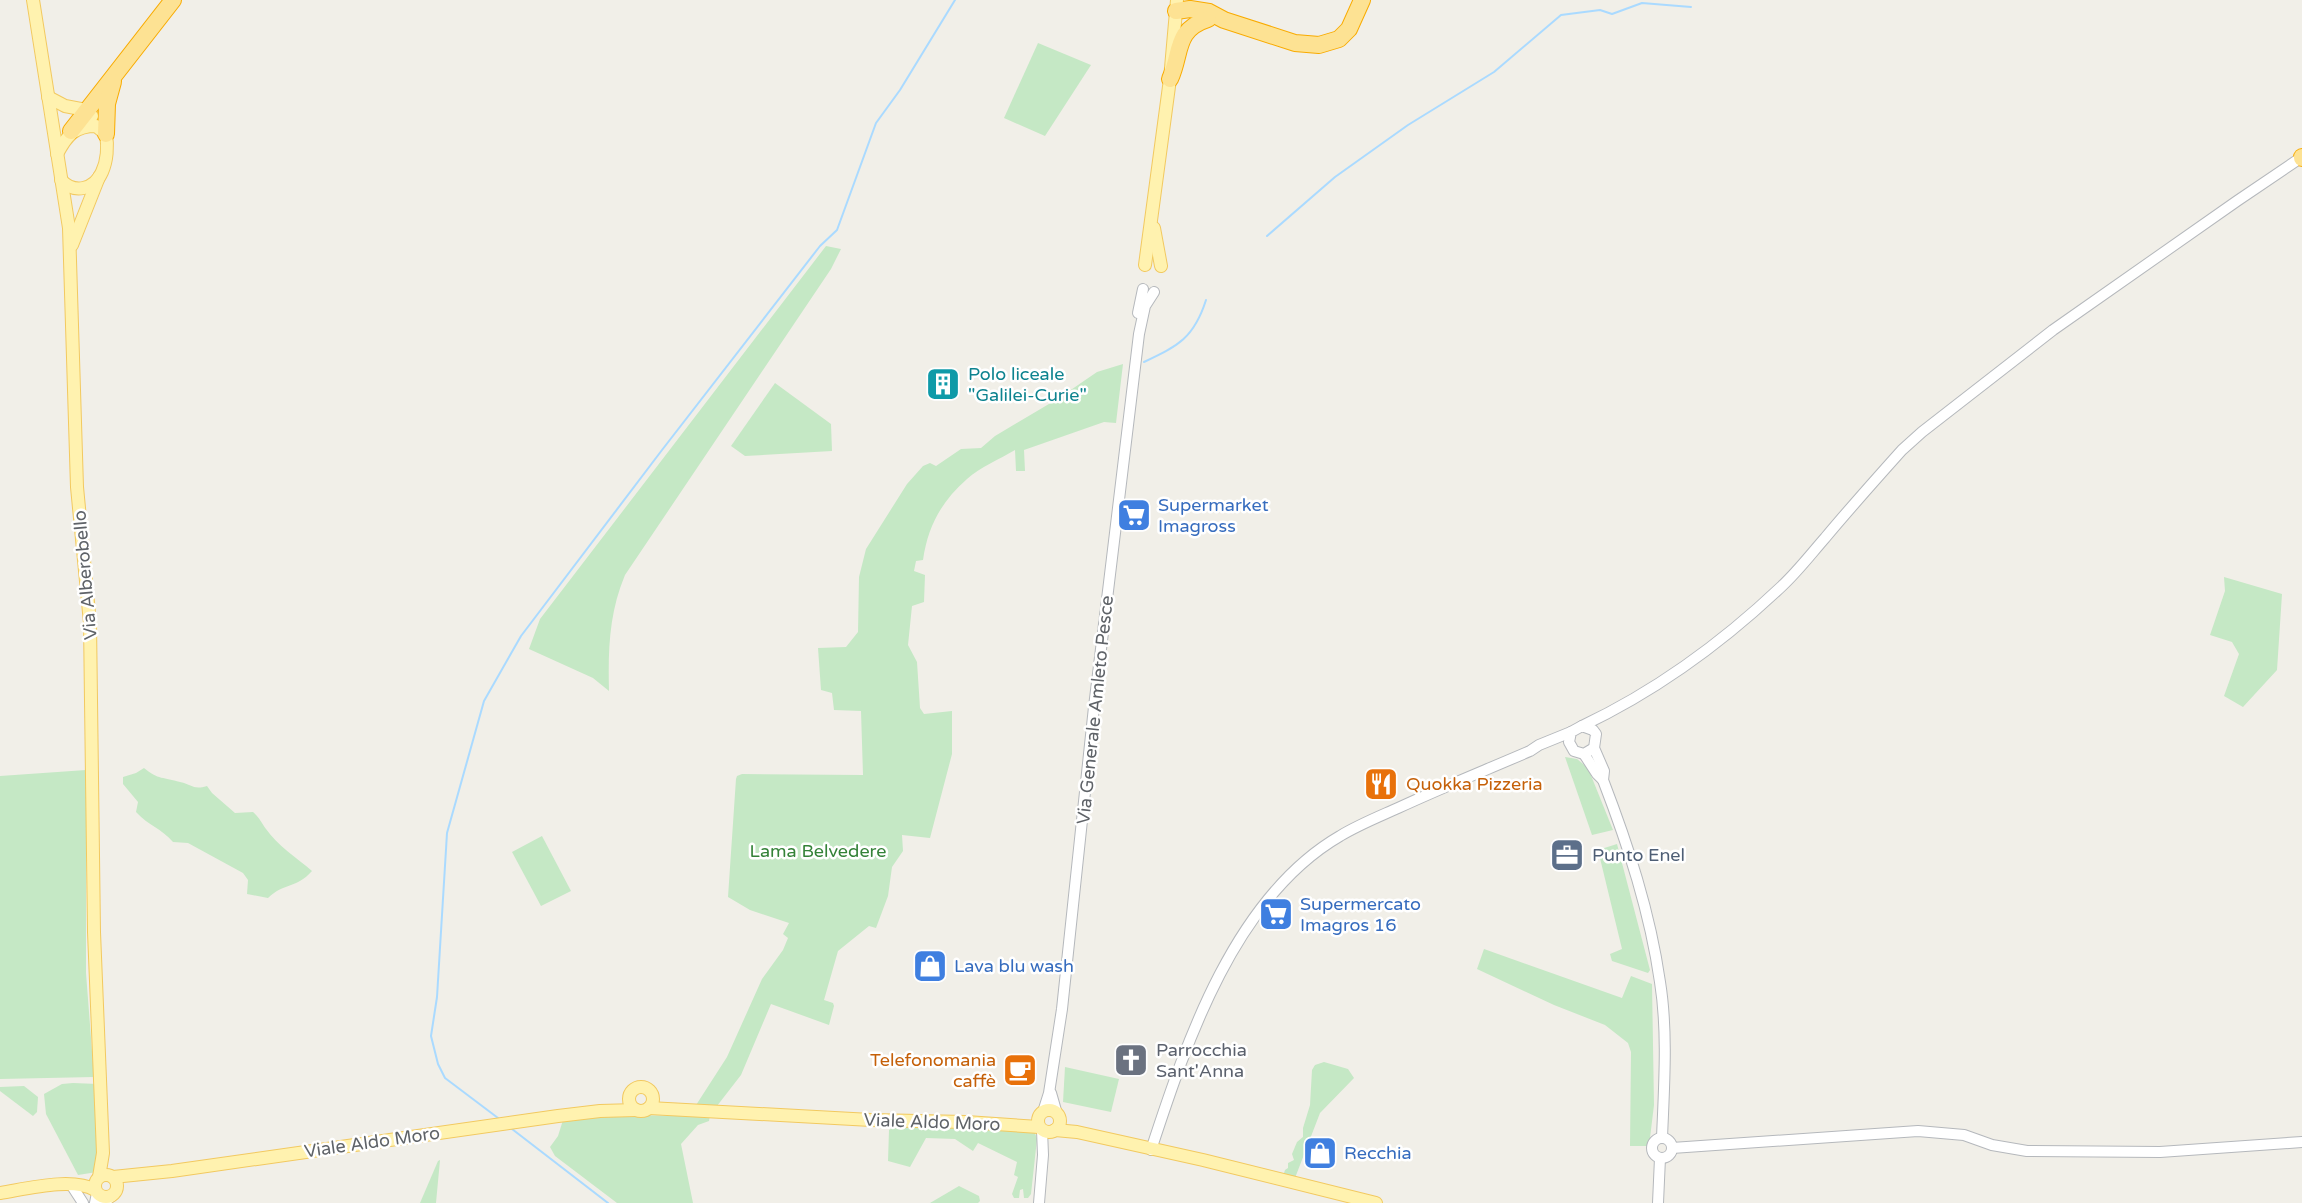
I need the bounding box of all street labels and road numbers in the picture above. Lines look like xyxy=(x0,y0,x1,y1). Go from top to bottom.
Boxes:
street label: Via Alberobello xyxy=(68,509,102,641)
street label: Via Generale Amleto Pesce xyxy=(1072,594,1118,826)
street label: Viale Aldo Moro xyxy=(863,1109,1001,1135)
street label: Viale Aldo Moro xyxy=(303,1122,441,1162)

